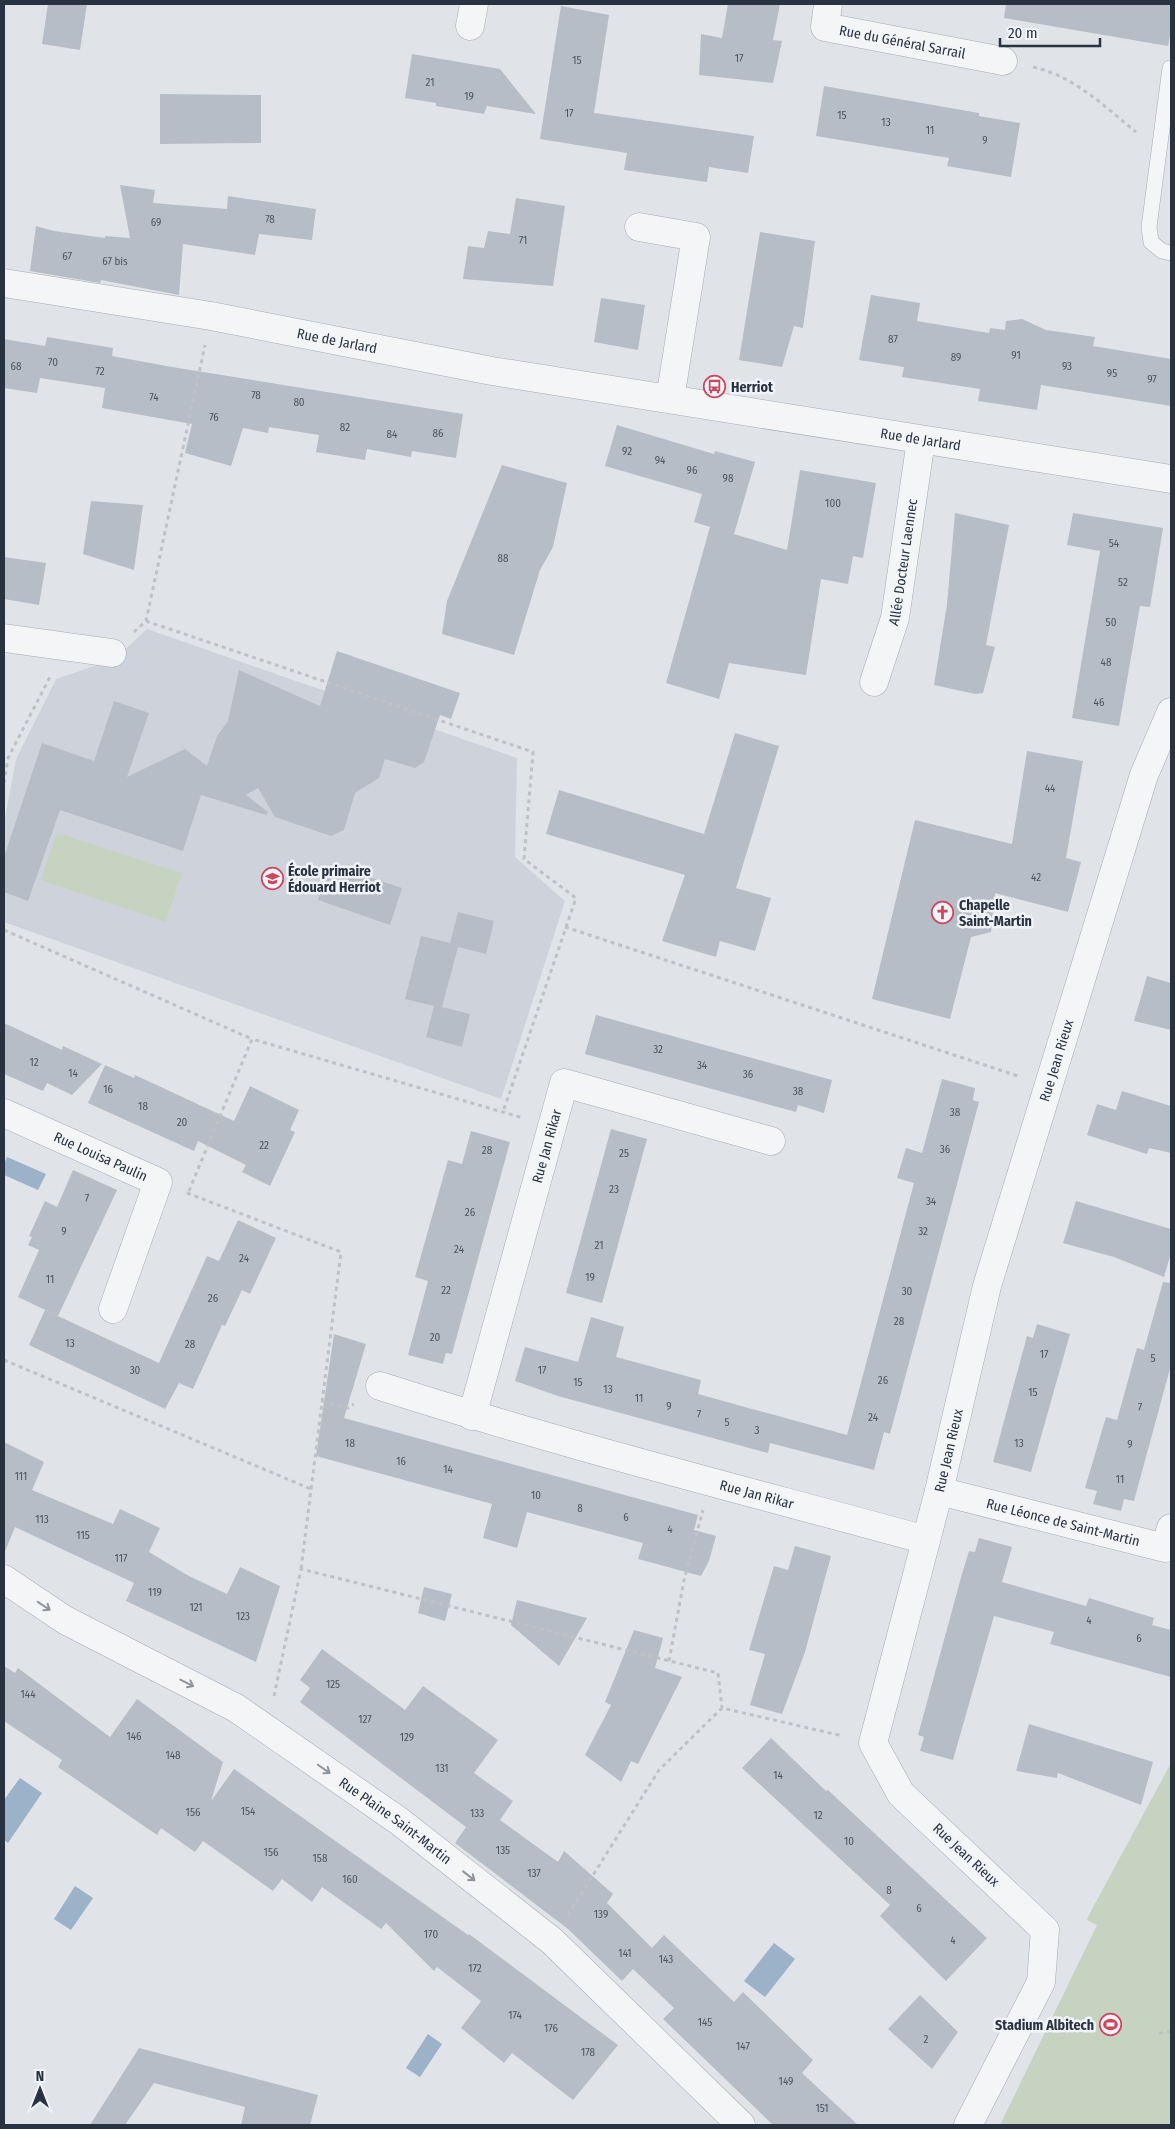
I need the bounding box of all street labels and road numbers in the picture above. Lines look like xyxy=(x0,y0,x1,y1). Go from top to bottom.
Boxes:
street label: Rue du Général Sarrail xyxy=(838,21,967,62)
street label: Rue de Jarlard xyxy=(296,325,378,357)
street label: Rue de Jarlard xyxy=(879,424,962,454)
street label: Allée Docteur Laennec xyxy=(885,497,921,628)
street label: Rue Jean Rieux xyxy=(1036,1016,1077,1104)
street label: Rue Jan Rikar xyxy=(528,1107,565,1185)
street label: Rue Louisa Paulin xyxy=(51,1128,150,1185)
street label: Rue Jean Rieux xyxy=(931,1406,967,1494)
street label: Rue Jan Rikar xyxy=(718,1476,796,1512)
street label: Rue Léonce de Saint-Martin xyxy=(985,1495,1142,1550)
street label: Rue Plaine Saint-Martin xyxy=(336,1774,455,1867)
street label: Rue Jean Rieux xyxy=(929,1820,1003,1891)

